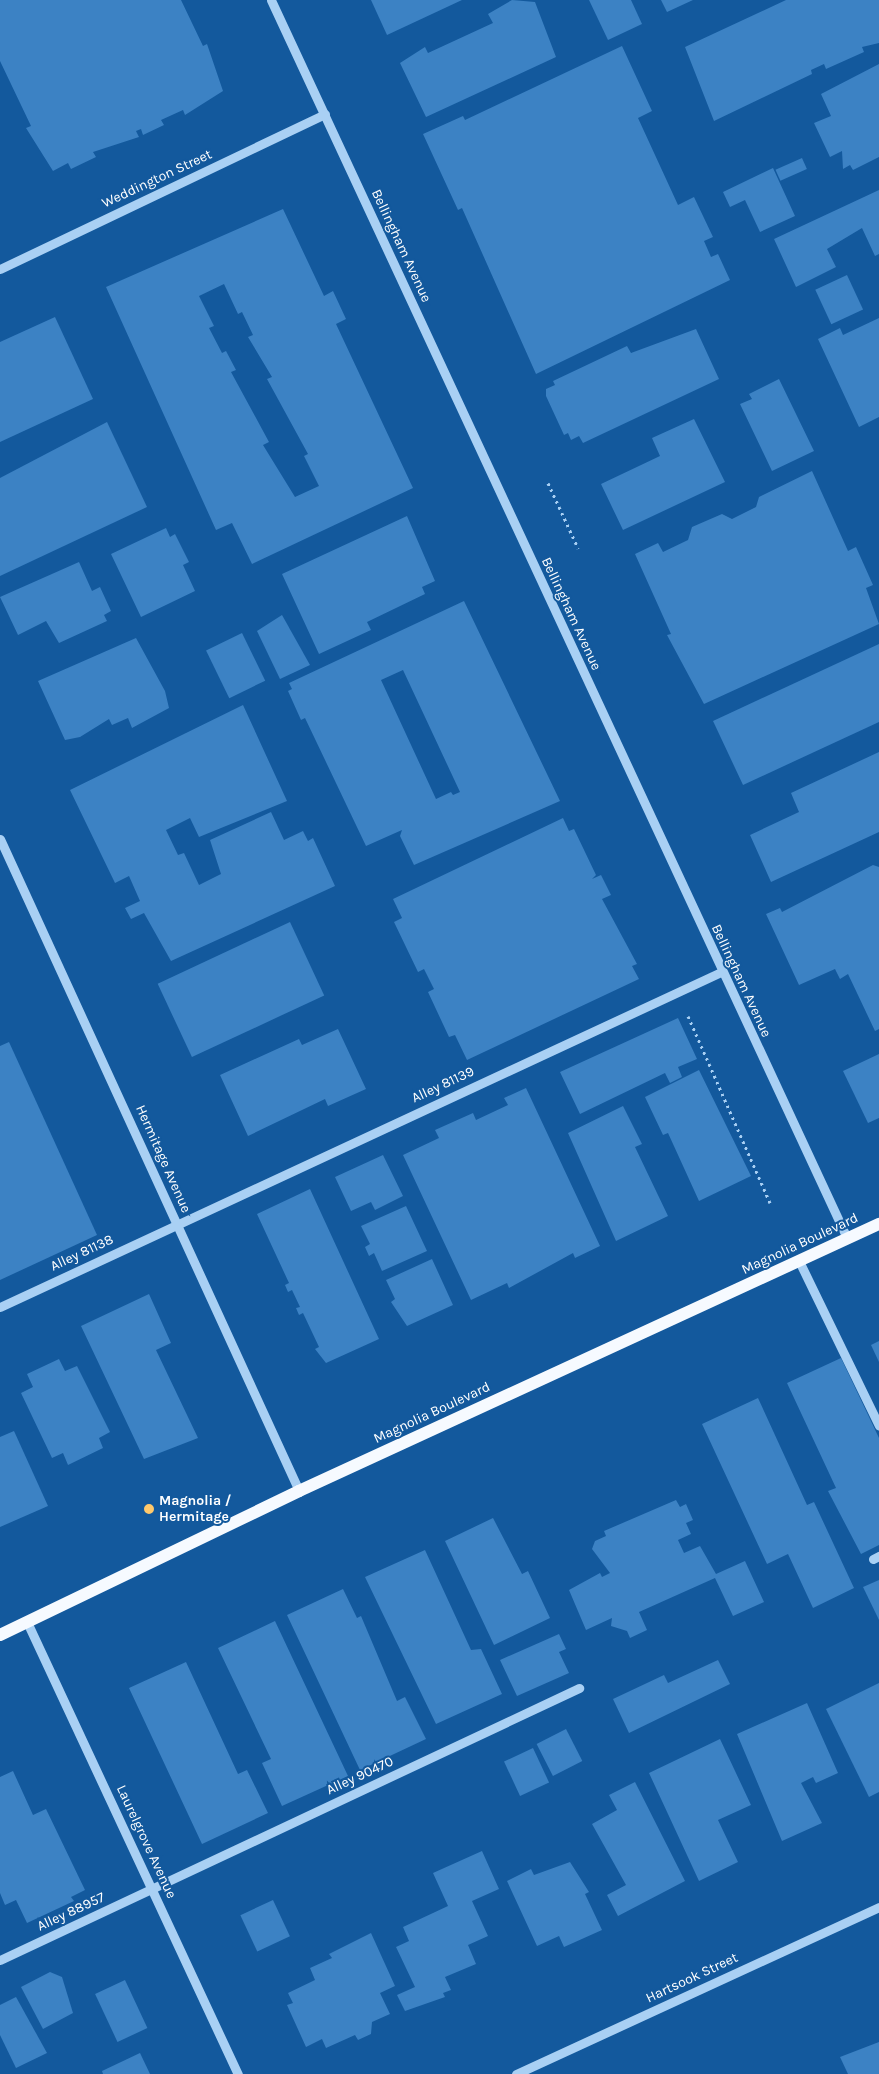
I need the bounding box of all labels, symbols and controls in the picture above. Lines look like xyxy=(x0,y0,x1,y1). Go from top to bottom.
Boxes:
street label: Weddington Street xyxy=(99,146,215,212)
street label: Bellingham Avenue xyxy=(367,187,435,305)
street label: Bellingham Avenue xyxy=(537,555,605,673)
street label: Bellingham Avenue xyxy=(707,922,775,1040)
street label: Alley 81139 xyxy=(409,1063,477,1107)
street label: Hermitage Avenue xyxy=(132,1102,194,1216)
street label: Magnolia Boulevard xyxy=(739,1210,861,1278)
street label: Alley 81138 xyxy=(48,1231,116,1275)
street label: Magnolia Boulevard xyxy=(371,1379,493,1447)
place label: Magnolia / Hermitage xyxy=(159,1493,231,1525)
marker: Magnolia / Hermitage xyxy=(143,1503,155,1515)
street label: Alley 90470 xyxy=(324,1753,396,1799)
street label: Laurelgrove Avenue xyxy=(112,1783,180,1901)
street label: Alley 88957 xyxy=(34,1889,108,1935)
street label: Hartsook Street xyxy=(643,1949,741,2007)

